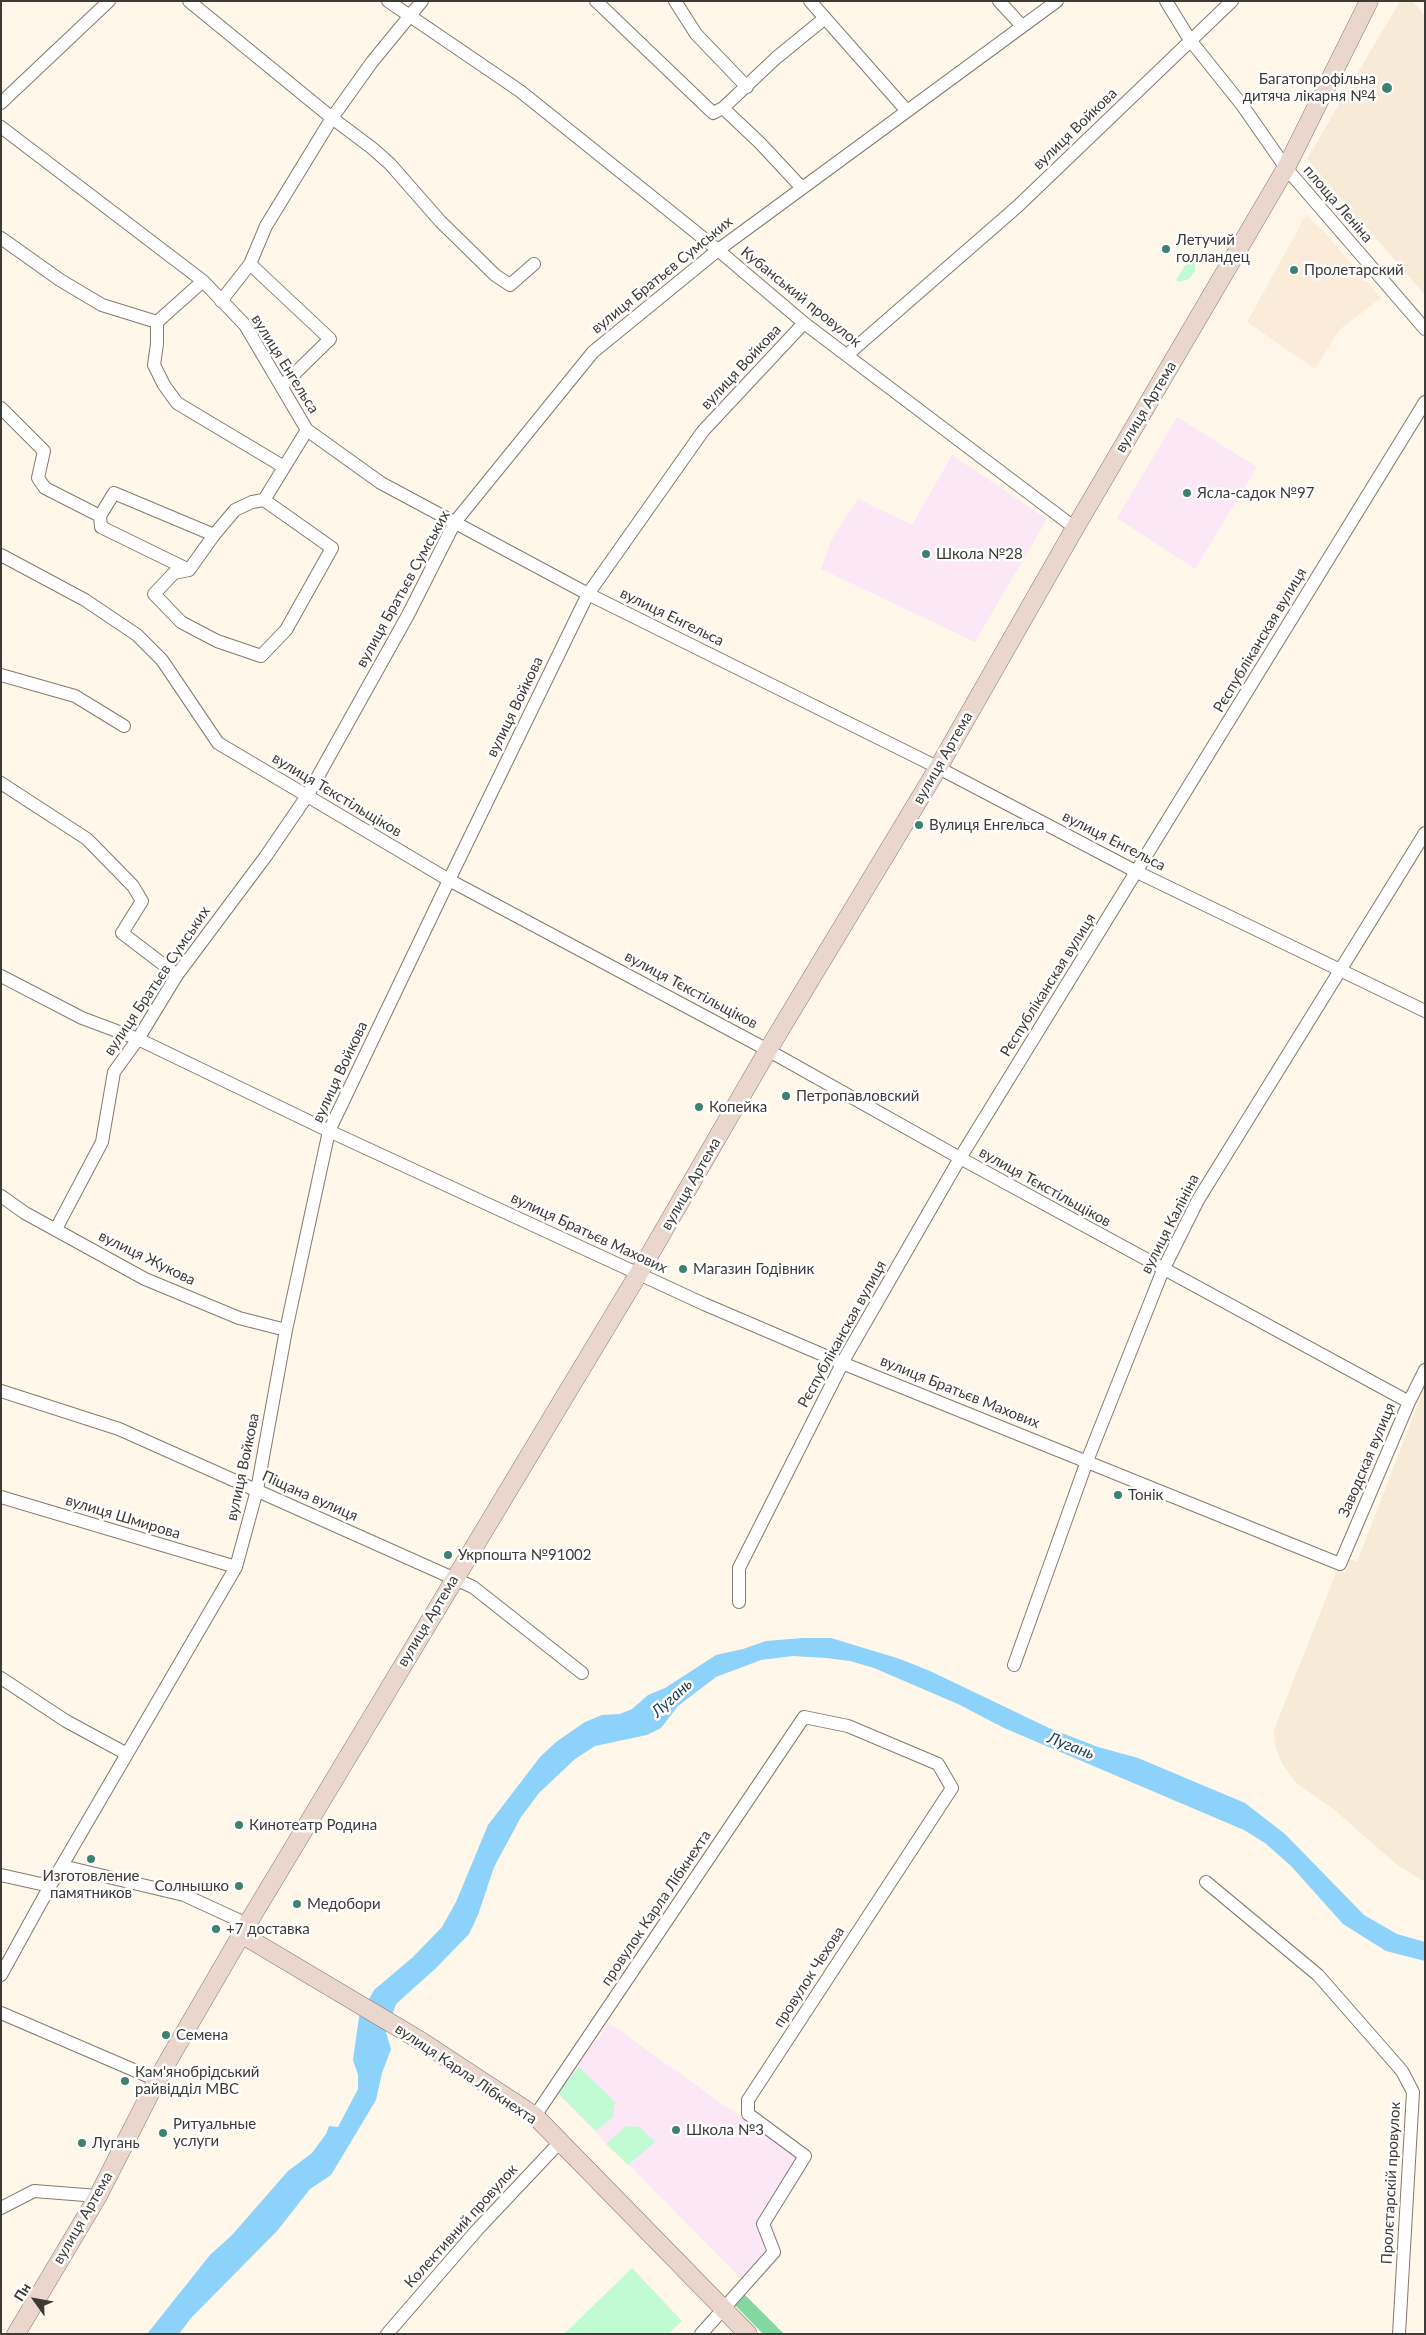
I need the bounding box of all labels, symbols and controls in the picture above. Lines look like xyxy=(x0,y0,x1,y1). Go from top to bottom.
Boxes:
place label: Багатопрофільна дитяча лікарня №4 xyxy=(1243,70,1376,105)
marker: Багатопрофільна дитяча лікарня №4 xyxy=(1380,81,1394,95)
street label: вулиця Войкова xyxy=(1029,84,1121,174)
street label: площа Леніна xyxy=(1300,162,1376,246)
street label: вулиця Братьєв Сумських xyxy=(588,212,736,338)
place label: Летучий голландец xyxy=(1176,231,1250,266)
street label: Кубанський провулок xyxy=(737,243,865,351)
marker: Летучий голландец xyxy=(1160,243,1172,255)
place label: Пролетарский xyxy=(1304,261,1404,279)
marker: Пролетарский xyxy=(1288,264,1300,276)
street label: вулиця Енгельса xyxy=(247,311,323,417)
street label: вулиця Войкова xyxy=(697,321,785,413)
street label: вулиця Артема xyxy=(1112,358,1180,456)
place label: Ясла-садок №97 xyxy=(1197,484,1314,502)
marker: Ясла-садок №97 xyxy=(1181,487,1193,499)
street label: вулиця Братьєв Сумських xyxy=(352,507,454,671)
place label: Школа №28 xyxy=(936,545,1023,563)
marker: Школа №28 xyxy=(920,548,932,560)
street label: Рєспубліканская вулиця xyxy=(1210,564,1310,716)
street label: вулиця Енгельса xyxy=(617,584,727,650)
street label: вулиця Войкова xyxy=(483,654,547,760)
street label: вулиця Артема xyxy=(909,709,977,807)
street label: вулиця Тєкстільщіков xyxy=(269,749,405,841)
street label: вулиця Енгельса xyxy=(1059,807,1169,875)
place label: Вулиця Енгельса xyxy=(929,816,1044,834)
marker: Вулиця Енгельса xyxy=(913,819,925,831)
street label: вулиця Братьєв Сумських xyxy=(100,903,214,1059)
street label: Рєспубліканская вулиця xyxy=(997,910,1099,1060)
street label: вулиця Тєкстільщіков xyxy=(621,947,761,1033)
street label: вулиця Войкова xyxy=(309,1019,371,1125)
place label: Петропавловский xyxy=(796,1087,919,1105)
marker: Петропавловский xyxy=(780,1090,792,1102)
place label: Копейка xyxy=(709,1098,767,1116)
marker: Копейка xyxy=(693,1101,705,1113)
street label: вулиця Артема xyxy=(657,1135,725,1233)
street label: вулиця Тєкстільщіков xyxy=(976,1143,1114,1231)
street label: вулиця Калініна xyxy=(1137,1171,1203,1277)
street label: вулиця Братьєв Махових xyxy=(508,1189,670,1277)
street label: вулиця Жукова xyxy=(96,1227,198,1289)
street label: Рєспубліканская вулиця xyxy=(794,1257,890,1411)
place label: Магазин Годівник xyxy=(693,1260,814,1278)
marker: Магазин Годівник xyxy=(677,1263,689,1275)
street label: вулиця Братьєв Махових xyxy=(878,1352,1042,1432)
street label: Заводская вулиця xyxy=(1335,1400,1399,1520)
street label: вулиця Войкова xyxy=(223,1412,263,1522)
street label: Піщана вулиця xyxy=(259,1467,361,1525)
place label: Тонік xyxy=(1128,1486,1163,1504)
marker: Тонік xyxy=(1112,1489,1124,1501)
street label: вулиця Шмирова xyxy=(63,1491,183,1543)
place label: Укрпошта №91002 xyxy=(458,1546,591,1564)
marker: Укрпошта №91002 xyxy=(442,1549,454,1561)
street label: вулиця Артема xyxy=(394,1572,462,1670)
water label: Лугань xyxy=(648,1675,696,1721)
water label: Лугань xyxy=(1045,1728,1097,1764)
place label: Кинотеатр Родина xyxy=(249,1816,377,1834)
marker: Кинотеатр Родина xyxy=(233,1819,245,1831)
street label: провулок Карла Лібкнехта xyxy=(597,1827,715,1989)
marker: Изготовление памятников xyxy=(85,1853,97,1865)
place label: Изготовление памятников xyxy=(43,1867,139,1902)
place label: Солнышко xyxy=(155,1877,229,1895)
marker: Солнышко xyxy=(233,1880,245,1892)
place label: Медобори xyxy=(307,1895,381,1913)
marker: Медобори xyxy=(291,1898,303,1910)
place label: +7 доставка xyxy=(226,1920,310,1938)
marker: +7 доставка xyxy=(210,1923,222,1935)
street label: провулок Чехова xyxy=(770,1923,848,2031)
street label: вулиця Карла Лібкнехта xyxy=(392,2020,540,2128)
place label: Семена xyxy=(176,2026,228,2044)
marker: Семена xyxy=(160,2029,172,2041)
place label: Кам'янобрідський райвідділ МВС xyxy=(135,2063,260,2098)
marker: Кам'янобрідський райвідділ МВС xyxy=(119,2075,131,2087)
street label: Пролєтарскій провулок xyxy=(1378,2101,1404,2265)
place label: Ритуальные услуги xyxy=(173,2115,256,2150)
place label: Школа №3 xyxy=(686,2121,764,2139)
marker: Школа №3 xyxy=(670,2124,682,2136)
marker: Ритуальные услуги xyxy=(157,2127,169,2139)
place label: Лугань xyxy=(92,2134,140,2152)
marker: Лугань xyxy=(76,2137,88,2149)
street label: Колективний провулок xyxy=(401,2160,521,2292)
street label: вулиця Артема xyxy=(49,2169,117,2267)
north arrow xyxy=(10,2275,60,2325)
text: Пн xyxy=(10,2280,34,2304)

